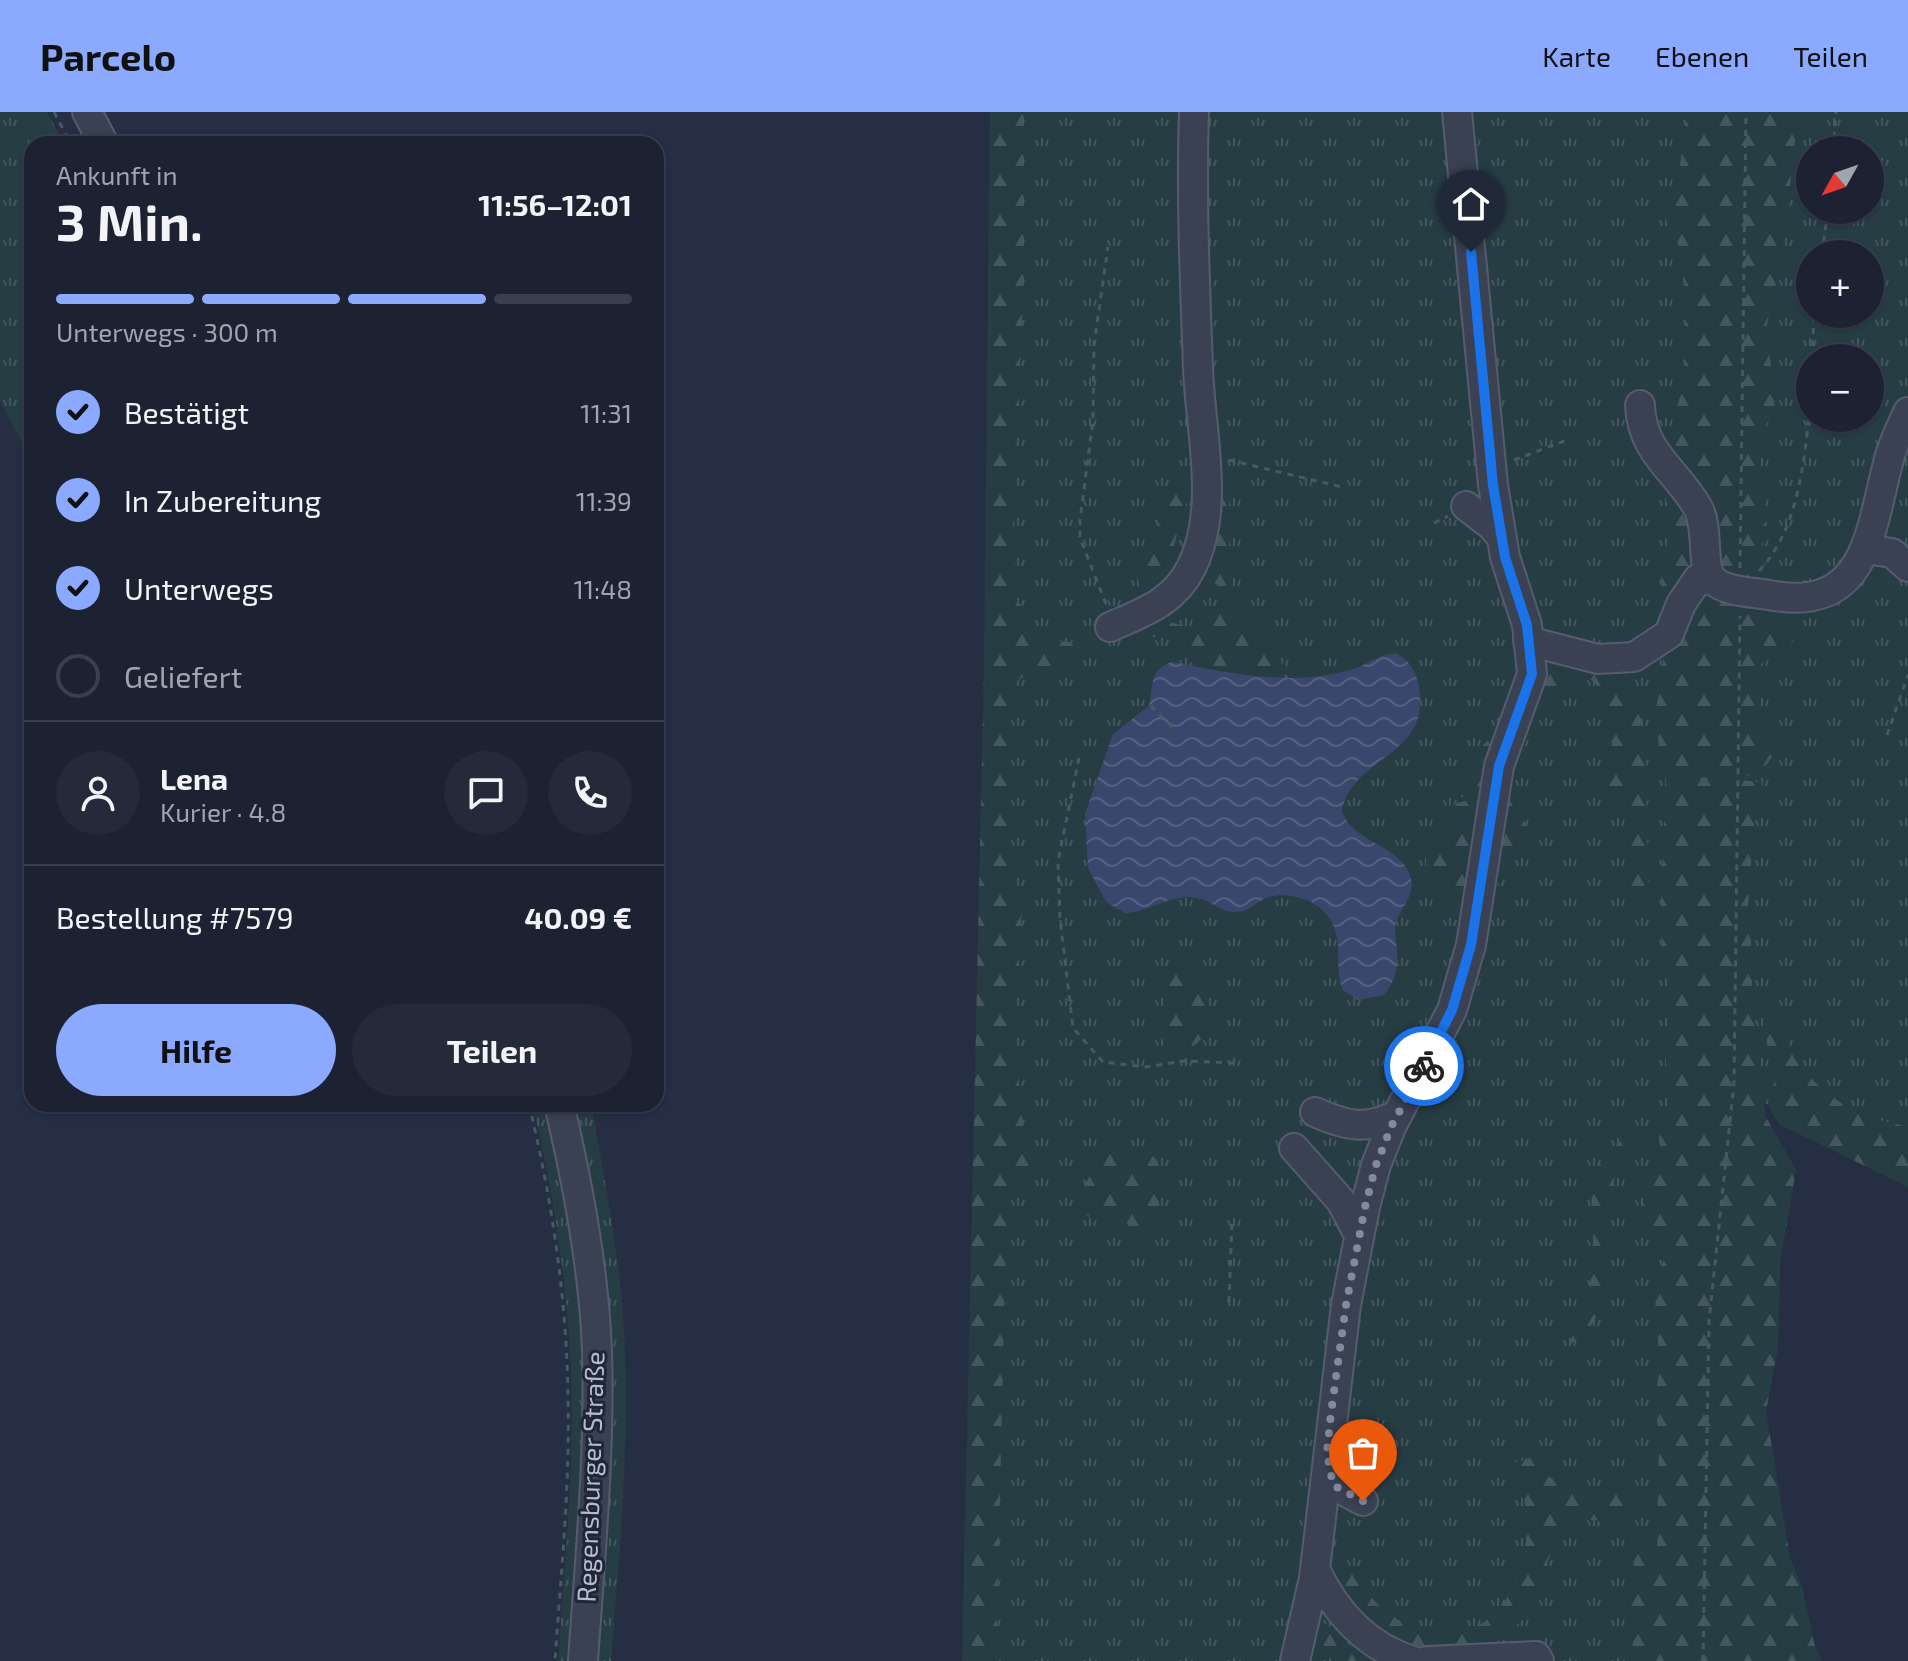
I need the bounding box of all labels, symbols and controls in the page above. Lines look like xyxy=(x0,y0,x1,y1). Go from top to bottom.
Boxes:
text: Parcelo xyxy=(40,33,176,79)
text: Karte xyxy=(1542,39,1611,73)
text: Ebenen xyxy=(1655,39,1749,73)
text: Teilen xyxy=(1793,39,1868,73)
north arrow xyxy=(1796,136,1884,224)
map controls xyxy=(1796,136,1884,432)
text: Ankunft in xyxy=(56,159,178,190)
pin xyxy=(1437,170,1505,252)
icon: home xyxy=(1449,182,1493,226)
text: 11:56–12:01 xyxy=(478,186,632,222)
text: 3 Min. xyxy=(56,189,203,251)
button: + xyxy=(1796,240,1884,328)
text: Unterwegs · 300 m xyxy=(56,316,278,347)
button: − xyxy=(1796,344,1884,432)
icon: check xyxy=(56,390,100,434)
text: Bestätigt xyxy=(124,394,249,430)
text: 11:31 xyxy=(580,397,632,428)
icon: check xyxy=(56,478,100,522)
text: In Zubereitung xyxy=(124,482,321,518)
text: 11:39 xyxy=(576,485,632,516)
icon: check xyxy=(56,566,100,610)
text: Unterwegs xyxy=(124,570,274,606)
text: 11:48 xyxy=(573,573,632,604)
text: Geliefert xyxy=(124,658,242,694)
button: person xyxy=(56,751,140,835)
button: chat xyxy=(444,751,528,835)
button: phone xyxy=(548,751,632,835)
text: Lena xyxy=(160,760,228,796)
text: Kurier · 4.8 xyxy=(160,796,286,827)
text: Bestellung #7579 xyxy=(56,899,294,935)
text: 40.09 € xyxy=(524,899,632,935)
button: Hilfe xyxy=(56,1004,336,1096)
button: Teilen xyxy=(352,1004,632,1096)
courier xyxy=(1384,1026,1464,1106)
icon: bike xyxy=(1402,1044,1446,1088)
street label: Regensburger Straße xyxy=(570,1351,609,1603)
pin xyxy=(1329,1419,1397,1501)
icon: bag xyxy=(1341,1431,1385,1475)

